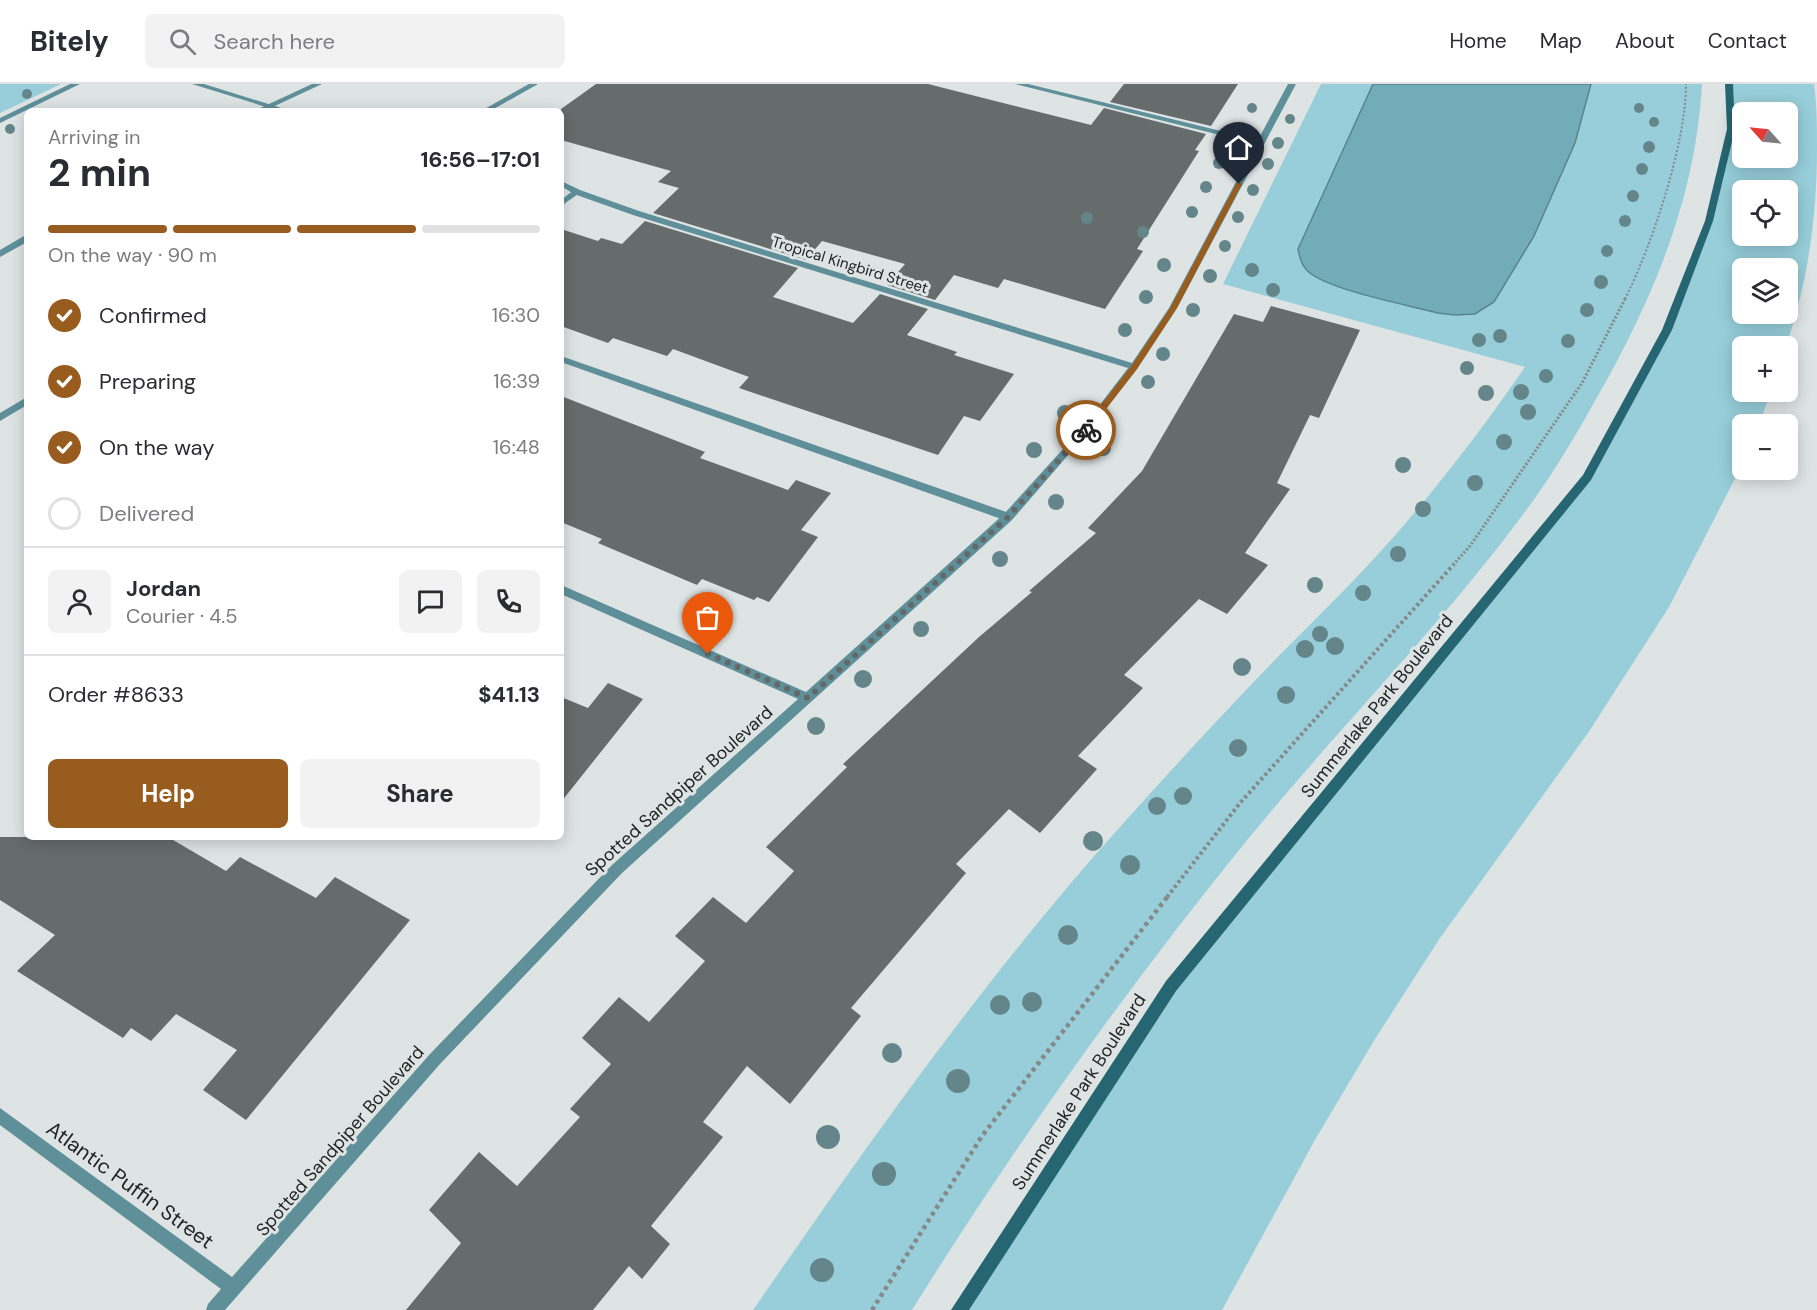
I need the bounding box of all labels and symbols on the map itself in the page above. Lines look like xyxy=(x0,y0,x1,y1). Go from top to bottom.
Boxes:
north arrow xyxy=(1732,102,1798,168)
pin xyxy=(1213,122,1264,184)
street label: Tropical Kingbird Street xyxy=(769,232,931,298)
courier xyxy=(1056,400,1116,460)
pin xyxy=(682,592,733,654)
street label: Summerlake Park Boulevard xyxy=(1295,609,1459,803)
street label: Spotted Sandpiper Boulevard xyxy=(580,700,778,882)
street label: Summerlake Park Boulevard xyxy=(1006,989,1152,1195)
street label: Spotted Sandpiper Boulevard xyxy=(251,1041,429,1241)
street label: Atlantic Puffin Street xyxy=(41,1115,219,1255)

